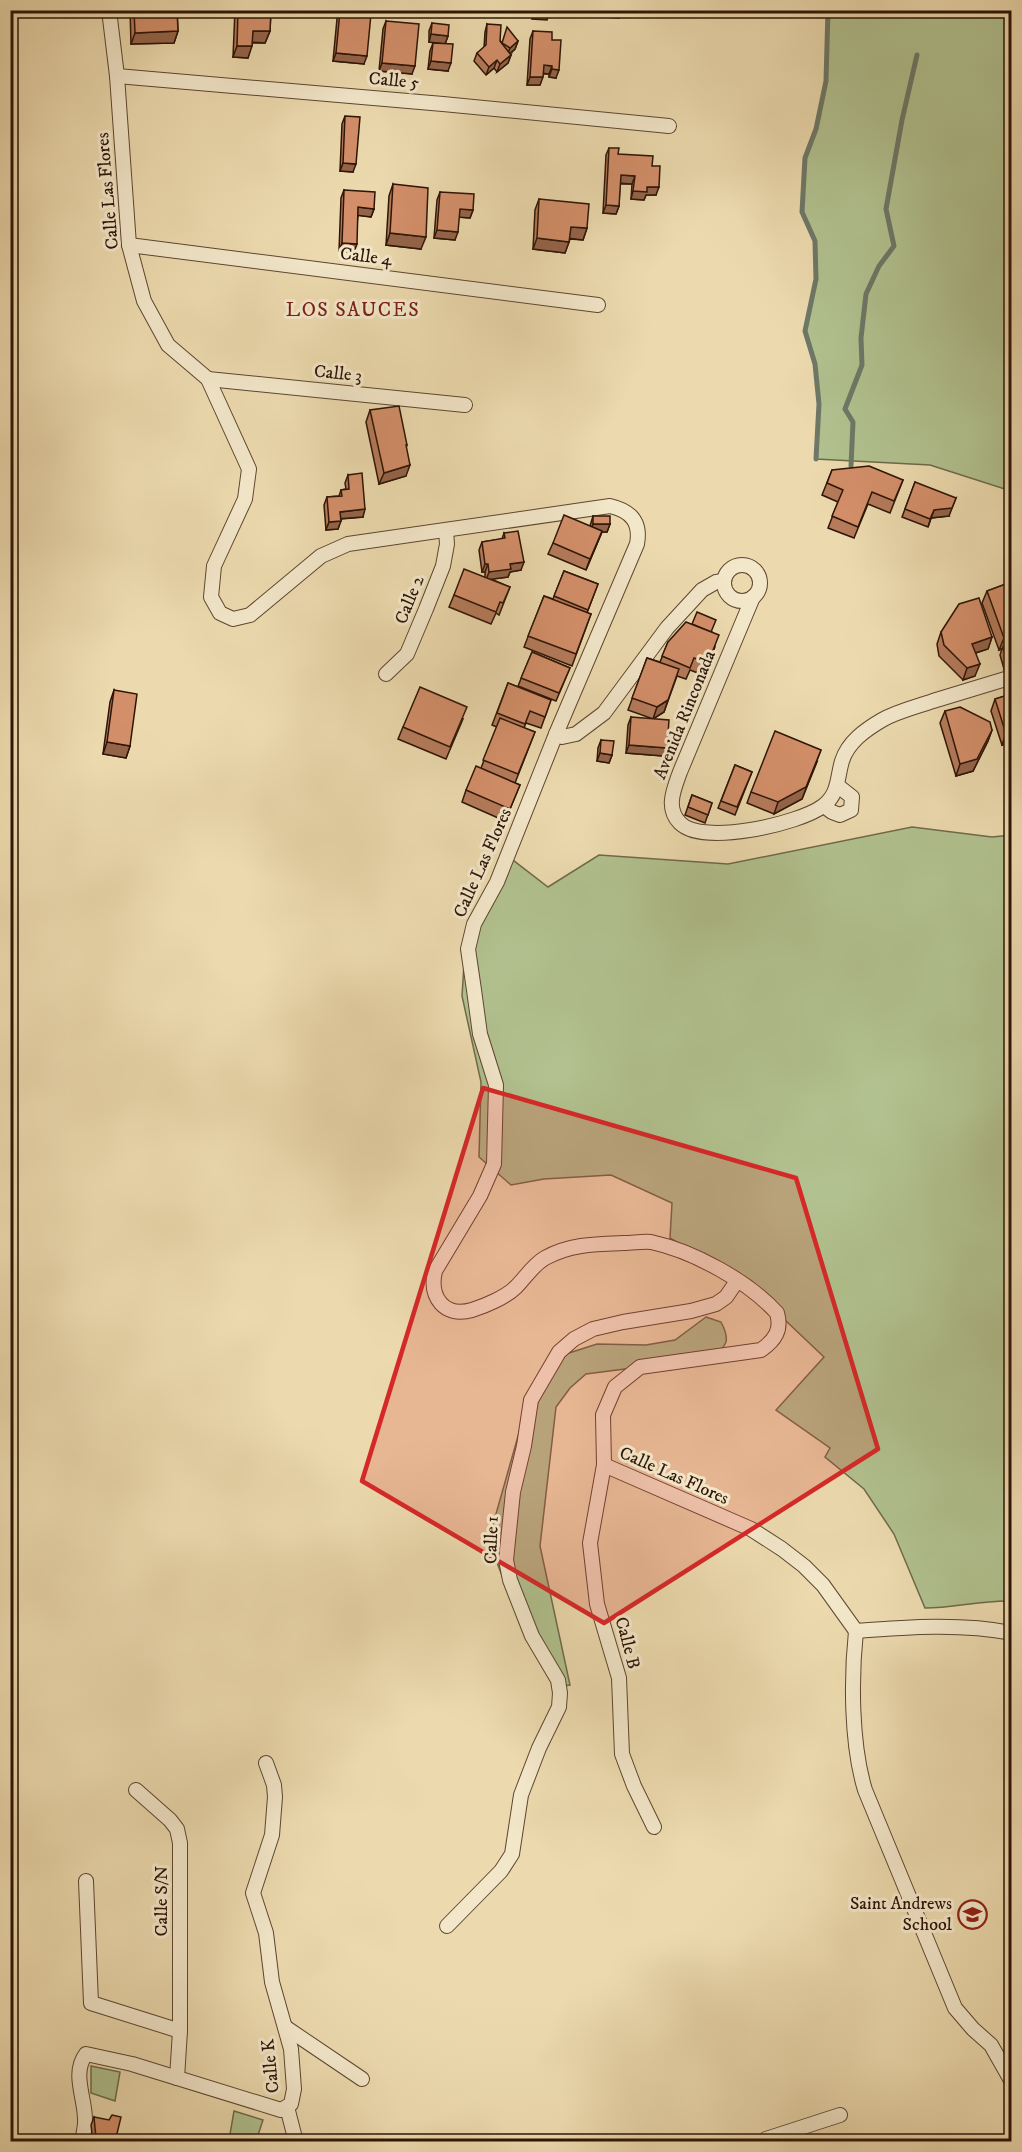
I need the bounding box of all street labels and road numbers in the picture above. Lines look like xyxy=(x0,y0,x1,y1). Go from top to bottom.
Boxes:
street label: Calle 5 xyxy=(368,68,420,94)
street label: Calle Las Flores xyxy=(92,132,124,250)
street label: Calle 4 xyxy=(339,243,394,271)
street label: Calle 3 xyxy=(313,361,363,387)
street label: Calle 2 xyxy=(390,572,430,628)
street label: Avenida Rinconada xyxy=(649,647,721,783)
street label: Calle Las Flores xyxy=(449,805,517,921)
street label: Calle Las Flores xyxy=(616,1442,732,1510)
street label: Calle 1 xyxy=(480,1515,504,1565)
street label: Calle B xyxy=(610,1615,644,1671)
street label: Calle S/N xyxy=(151,1865,173,1936)
street label: Calle K xyxy=(257,2037,285,2094)

